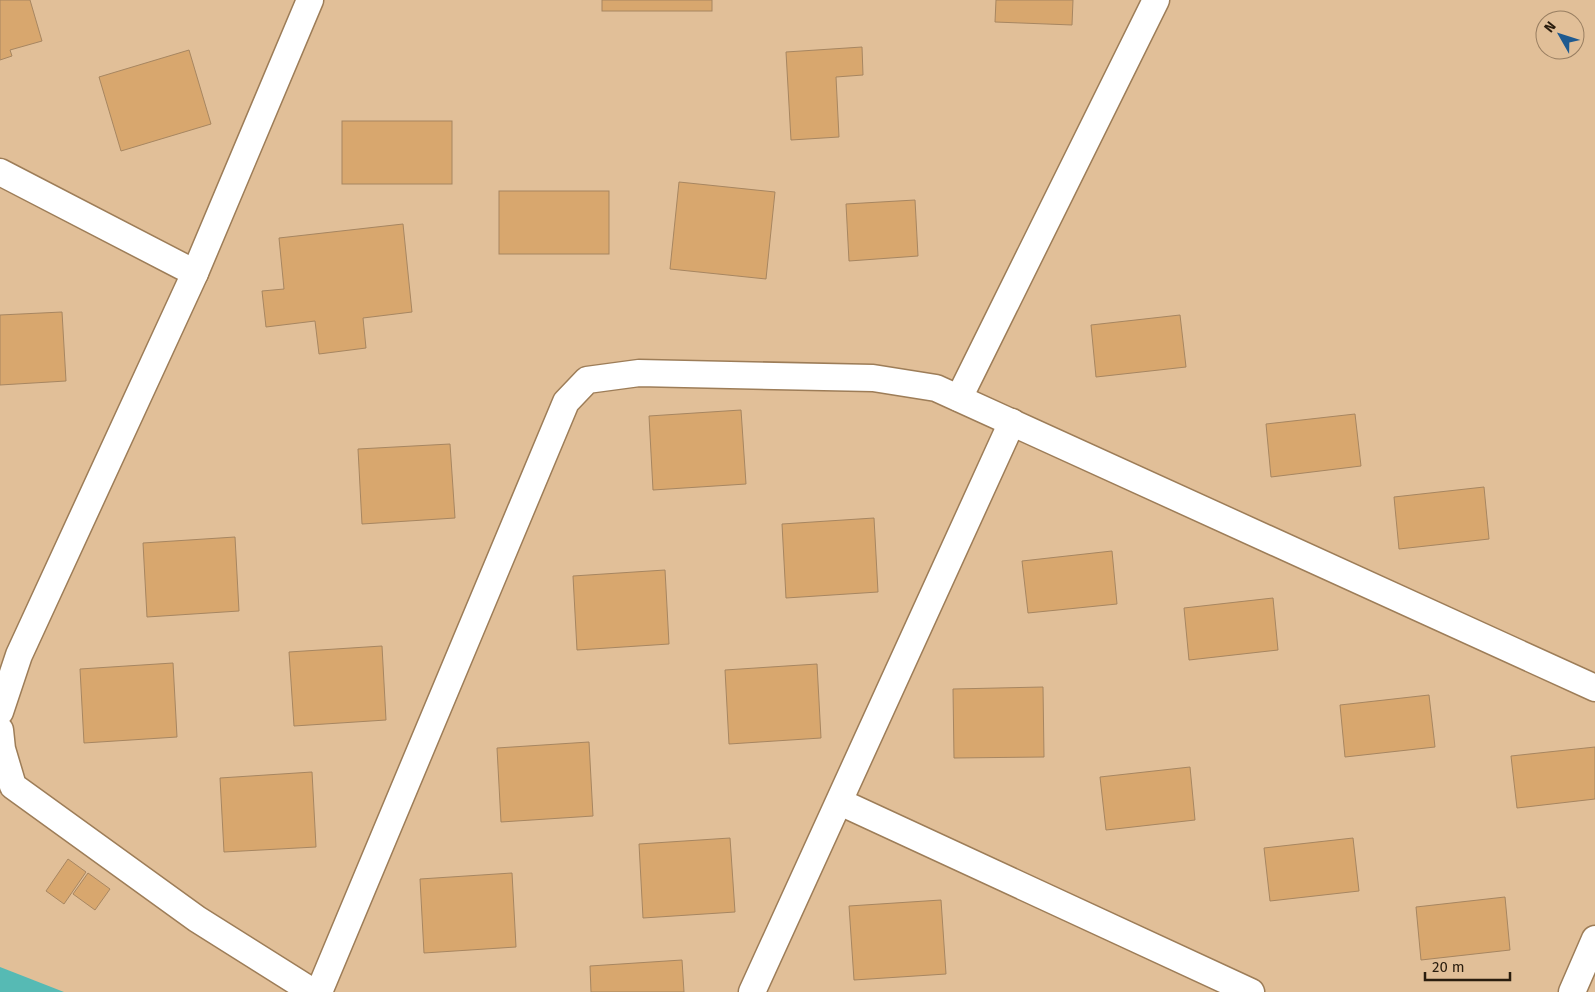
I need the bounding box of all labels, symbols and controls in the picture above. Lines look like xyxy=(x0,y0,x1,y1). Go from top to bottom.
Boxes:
north arrow xyxy=(1535,10,1585,60)
text: N xyxy=(1541,18,1560,36)
scale bar xyxy=(1425,950,1510,982)
text: 20 m xyxy=(1432,958,1465,976)

